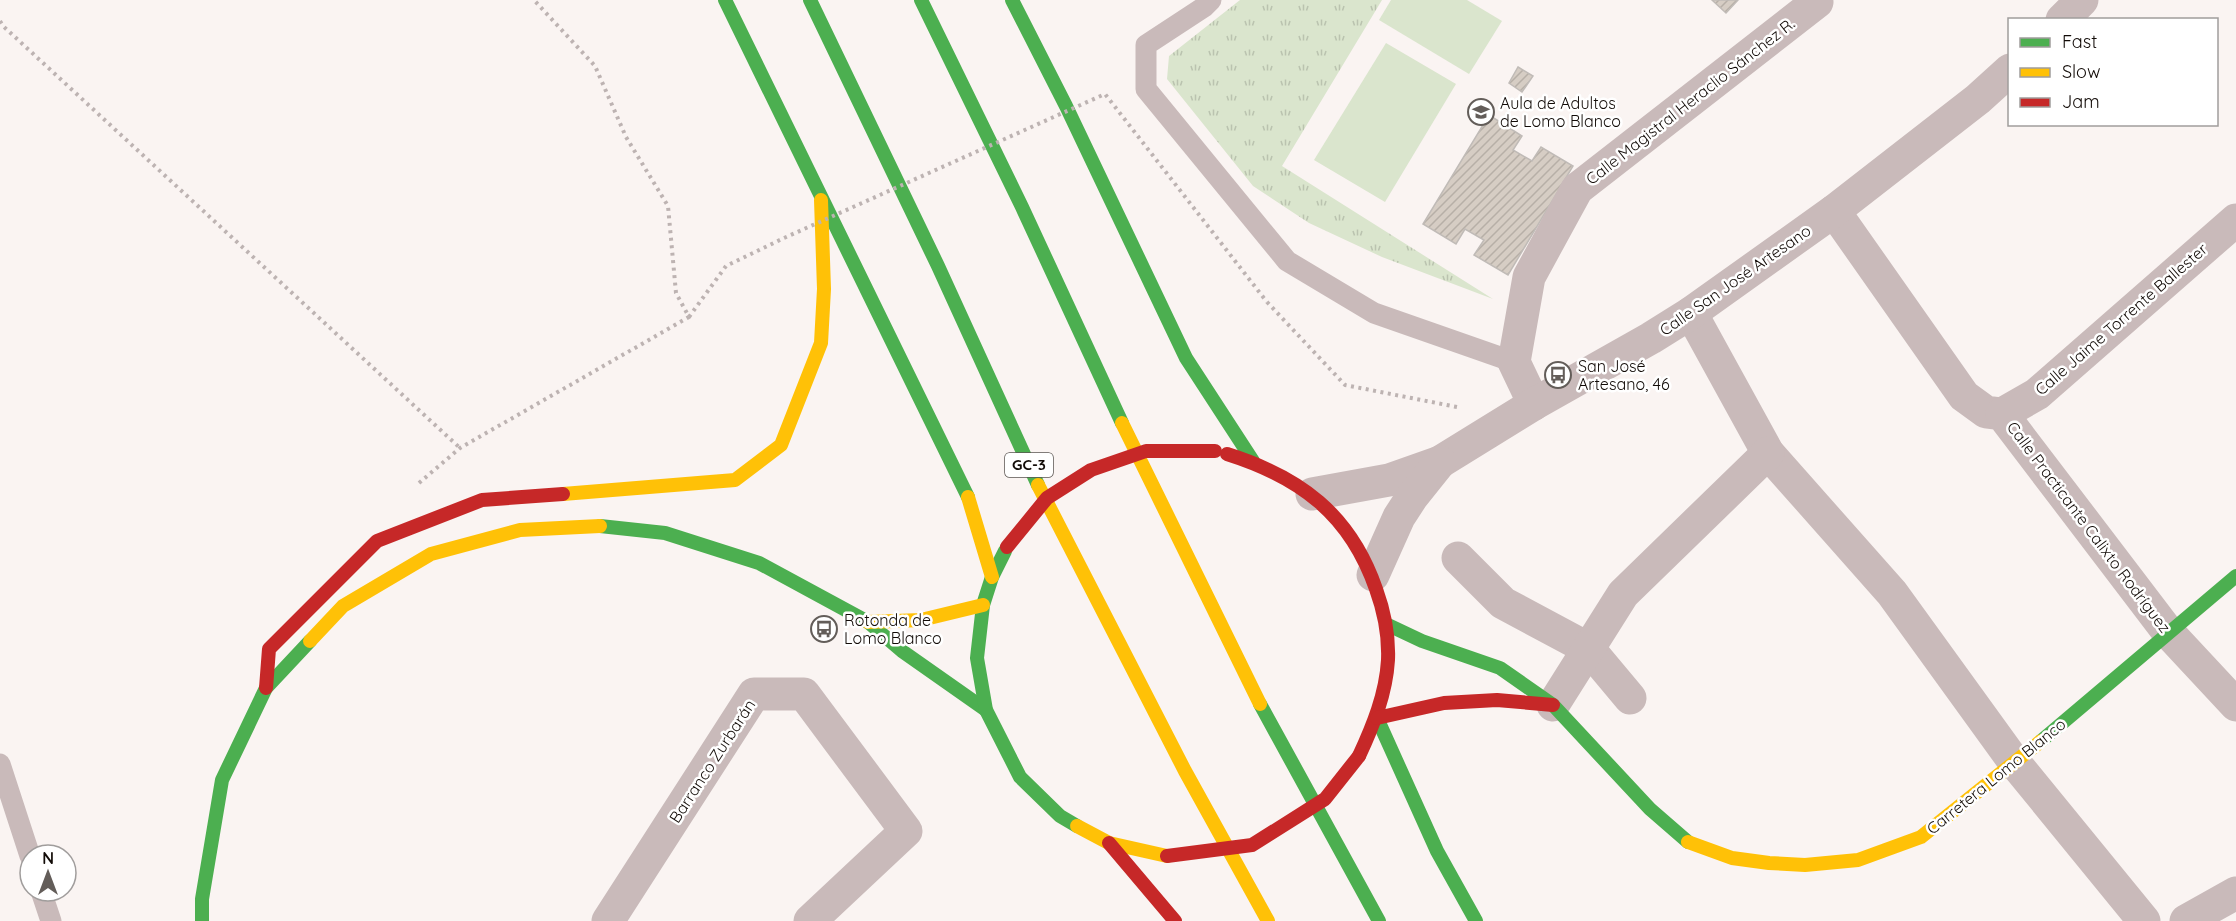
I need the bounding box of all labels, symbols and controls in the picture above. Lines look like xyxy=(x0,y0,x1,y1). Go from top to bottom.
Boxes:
street label: Calle Magistral Heraclio Sánchez R. xyxy=(1582,13,1798,189)
legend xyxy=(2008,18,2218,126)
text: Fast xyxy=(2062,30,2097,53)
text: Slow xyxy=(2062,60,2100,83)
text: Jam xyxy=(2062,90,2100,113)
place label: Aula de Adultos de Lomo Blanco xyxy=(1500,93,1621,131)
school or university icon: Aula de Adultos de Lomo Blanco xyxy=(1466,97,1496,127)
street label: Calle San José Artesano xyxy=(1656,220,1814,340)
street label: Calle Jaime Torrente Ballester xyxy=(2031,239,2211,399)
place label: San José Artesano, 46 xyxy=(1578,356,1670,394)
bus stop icon: San José Artesano, 46 xyxy=(1543,360,1573,390)
street label: Calle Practicante Calixto Rodríguez xyxy=(2003,417,2175,637)
road number: GC-3 xyxy=(1005,453,1053,477)
place label: Rotonda de Lomo Blanco xyxy=(844,610,942,648)
bus stop icon: Rotonda de Lomo Blanco xyxy=(809,614,839,644)
street label: Barranco Zurbarán xyxy=(665,695,759,827)
street label: Carretera Lomo Blanco xyxy=(1922,714,2070,838)
north arrow xyxy=(18,843,78,903)
text: N xyxy=(42,848,54,868)

